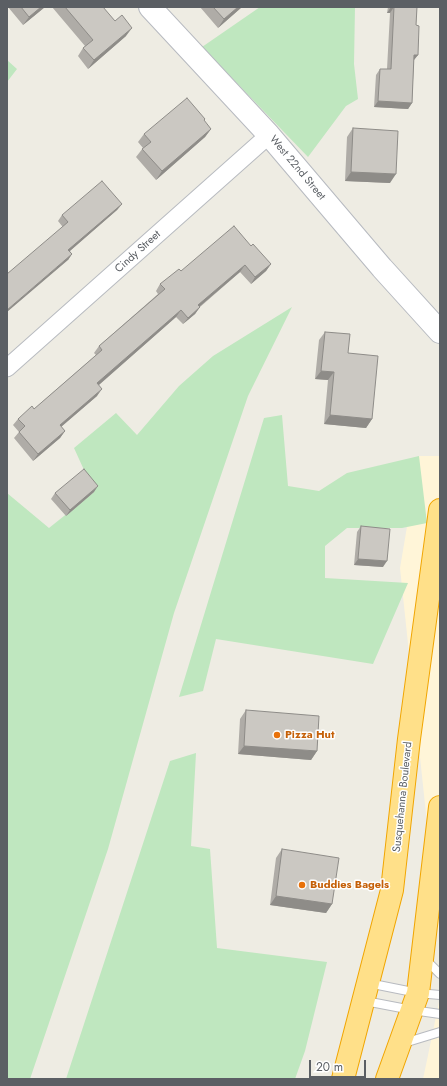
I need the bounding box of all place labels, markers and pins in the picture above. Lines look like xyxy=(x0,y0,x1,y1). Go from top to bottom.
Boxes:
place label: Pizza Hut xyxy=(285,728,334,742)
marker: Pizza Hut xyxy=(272,730,282,740)
place label: Buddies Bagels xyxy=(310,878,389,892)
marker: Buddies Bagels xyxy=(297,880,307,890)

